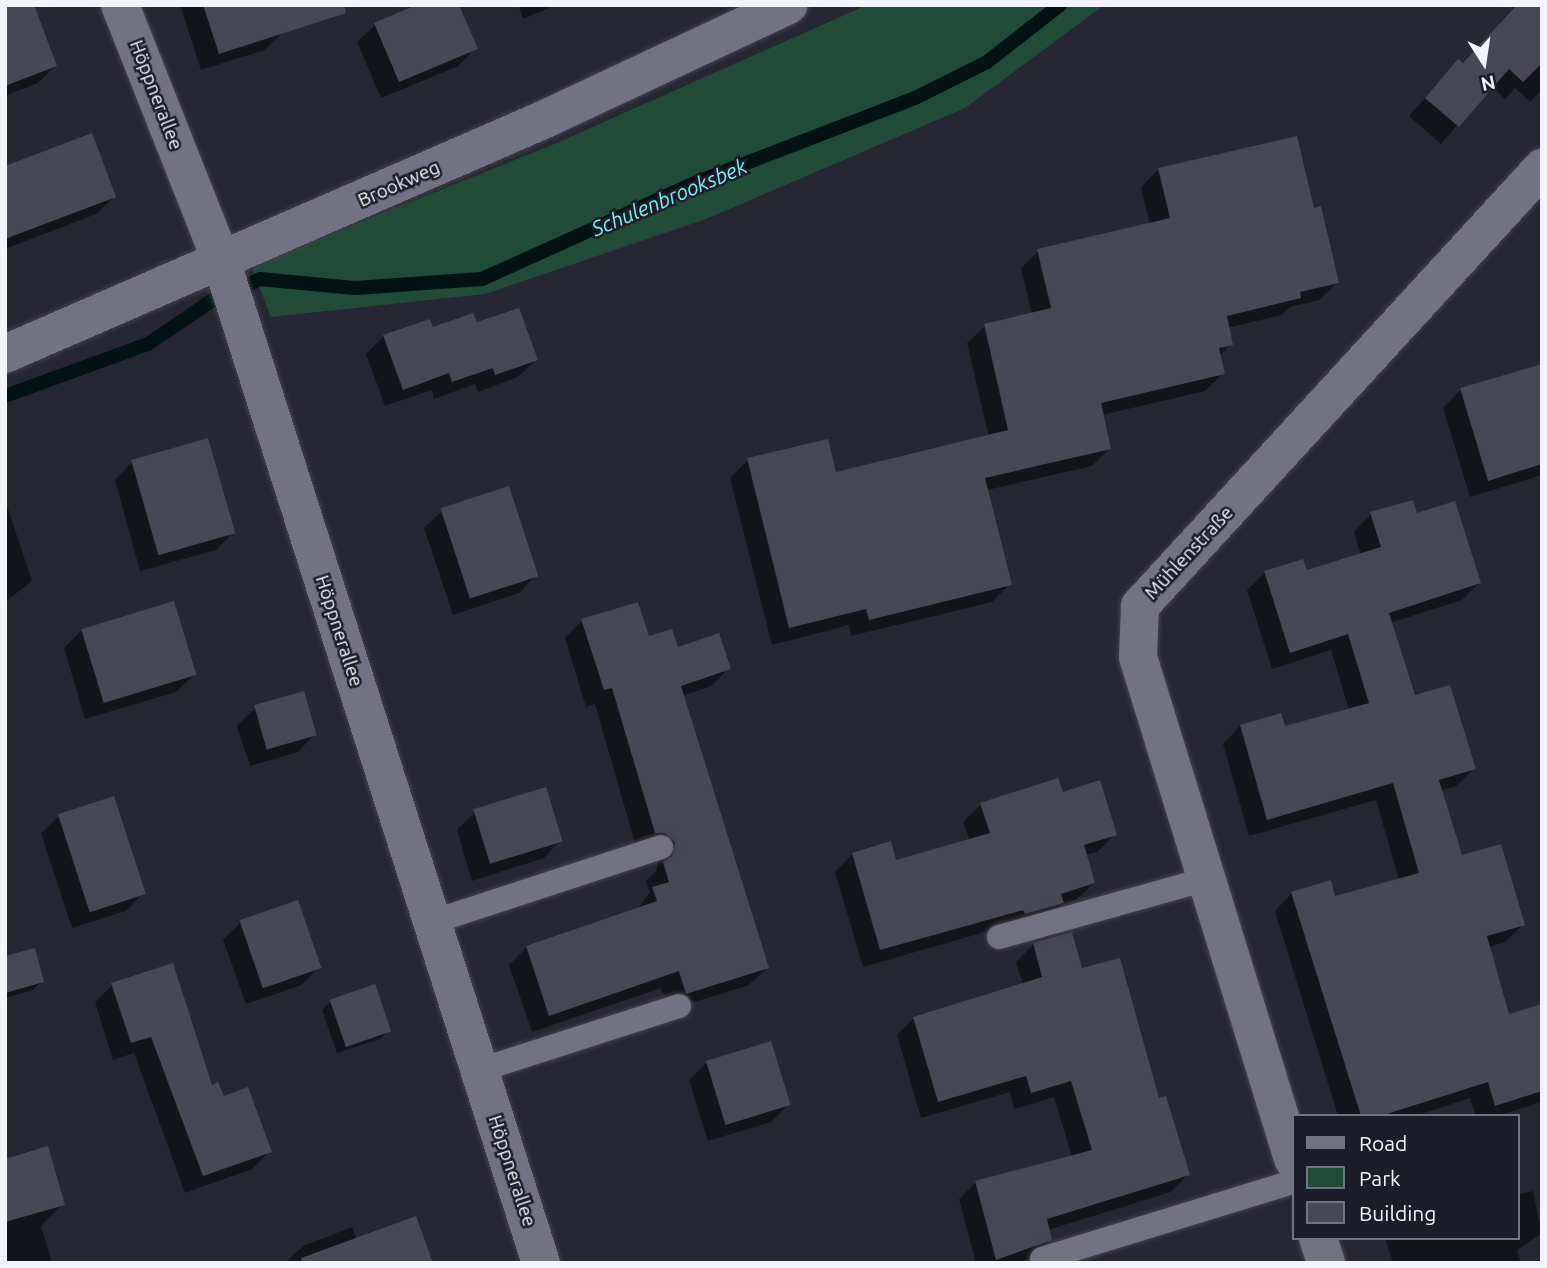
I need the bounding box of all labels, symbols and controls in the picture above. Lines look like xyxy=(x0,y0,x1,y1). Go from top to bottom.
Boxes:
north arrow xyxy=(1449,28,1519,98)
street label: Höppnerallee xyxy=(125,37,187,153)
text: N xyxy=(1479,71,1498,96)
water label: Schulenbrooksbek xyxy=(588,153,750,241)
street label: Brookweg xyxy=(355,156,443,212)
street label: Mühlenstraße xyxy=(1140,502,1238,604)
street label: Höppnerallee xyxy=(310,572,368,690)
street label: Höppnerallee xyxy=(483,1112,541,1230)
legend xyxy=(1292,1114,1519,1240)
text: Road xyxy=(1359,1131,1407,1155)
text: Park xyxy=(1359,1166,1401,1190)
text: Building xyxy=(1359,1201,1436,1225)

